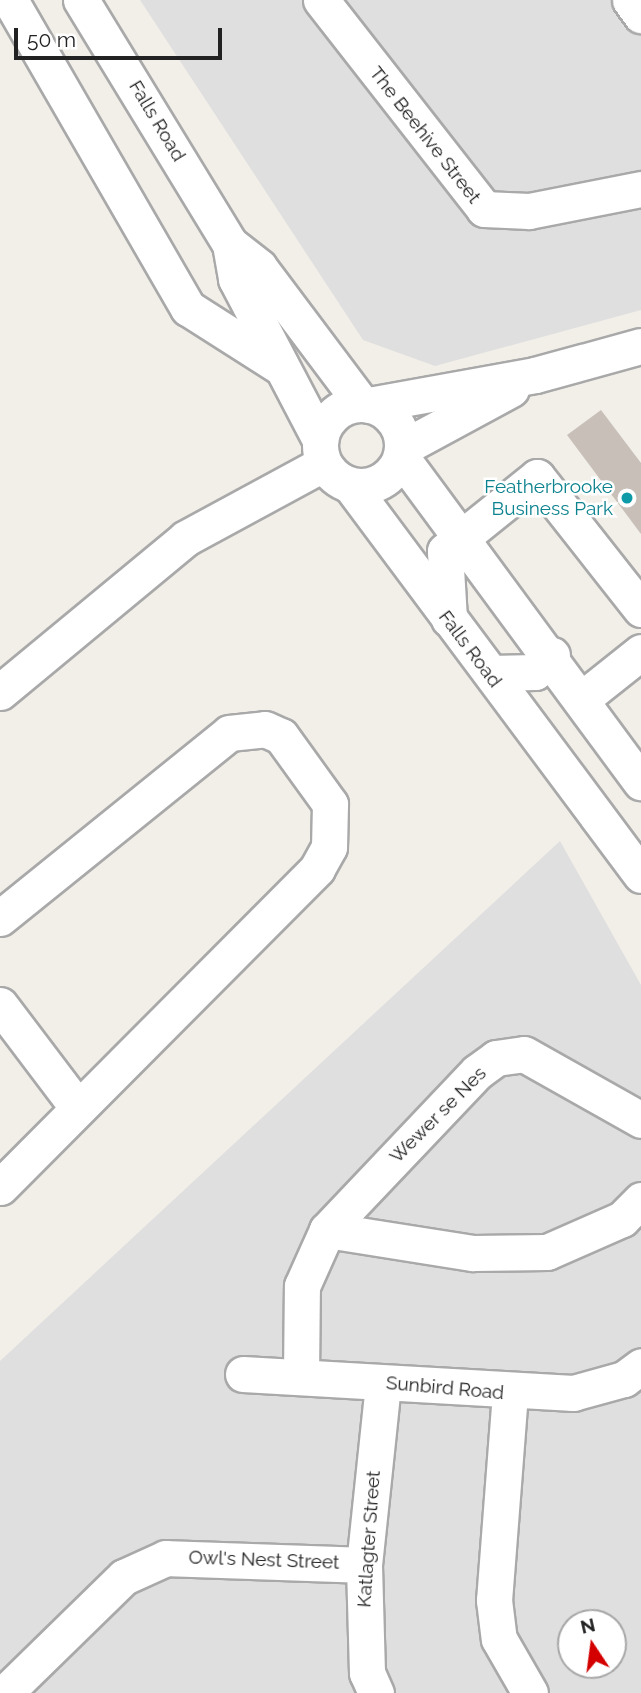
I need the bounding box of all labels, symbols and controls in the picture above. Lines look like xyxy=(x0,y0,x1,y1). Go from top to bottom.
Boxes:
scale bar xyxy=(18,14,226,58)
text: 50 m xyxy=(27,27,76,52)
street label: The Beehive Street xyxy=(365,62,485,208)
street label: Falls Road xyxy=(124,76,190,166)
place label: Featherbrooke Business Park xyxy=(484,476,613,520)
marker: Featherbrooke Business Park xyxy=(619,490,635,506)
street label: Falls Road xyxy=(434,606,506,692)
street label: Wewer se Nes xyxy=(385,1062,491,1168)
street label: Sunbird Road xyxy=(385,1371,505,1405)
street label: Katlagter Street xyxy=(353,1470,385,1608)
street label: Owl's Nest Street xyxy=(188,1546,340,1574)
north arrow xyxy=(557,1609,627,1679)
text: N xyxy=(578,1613,597,1638)

